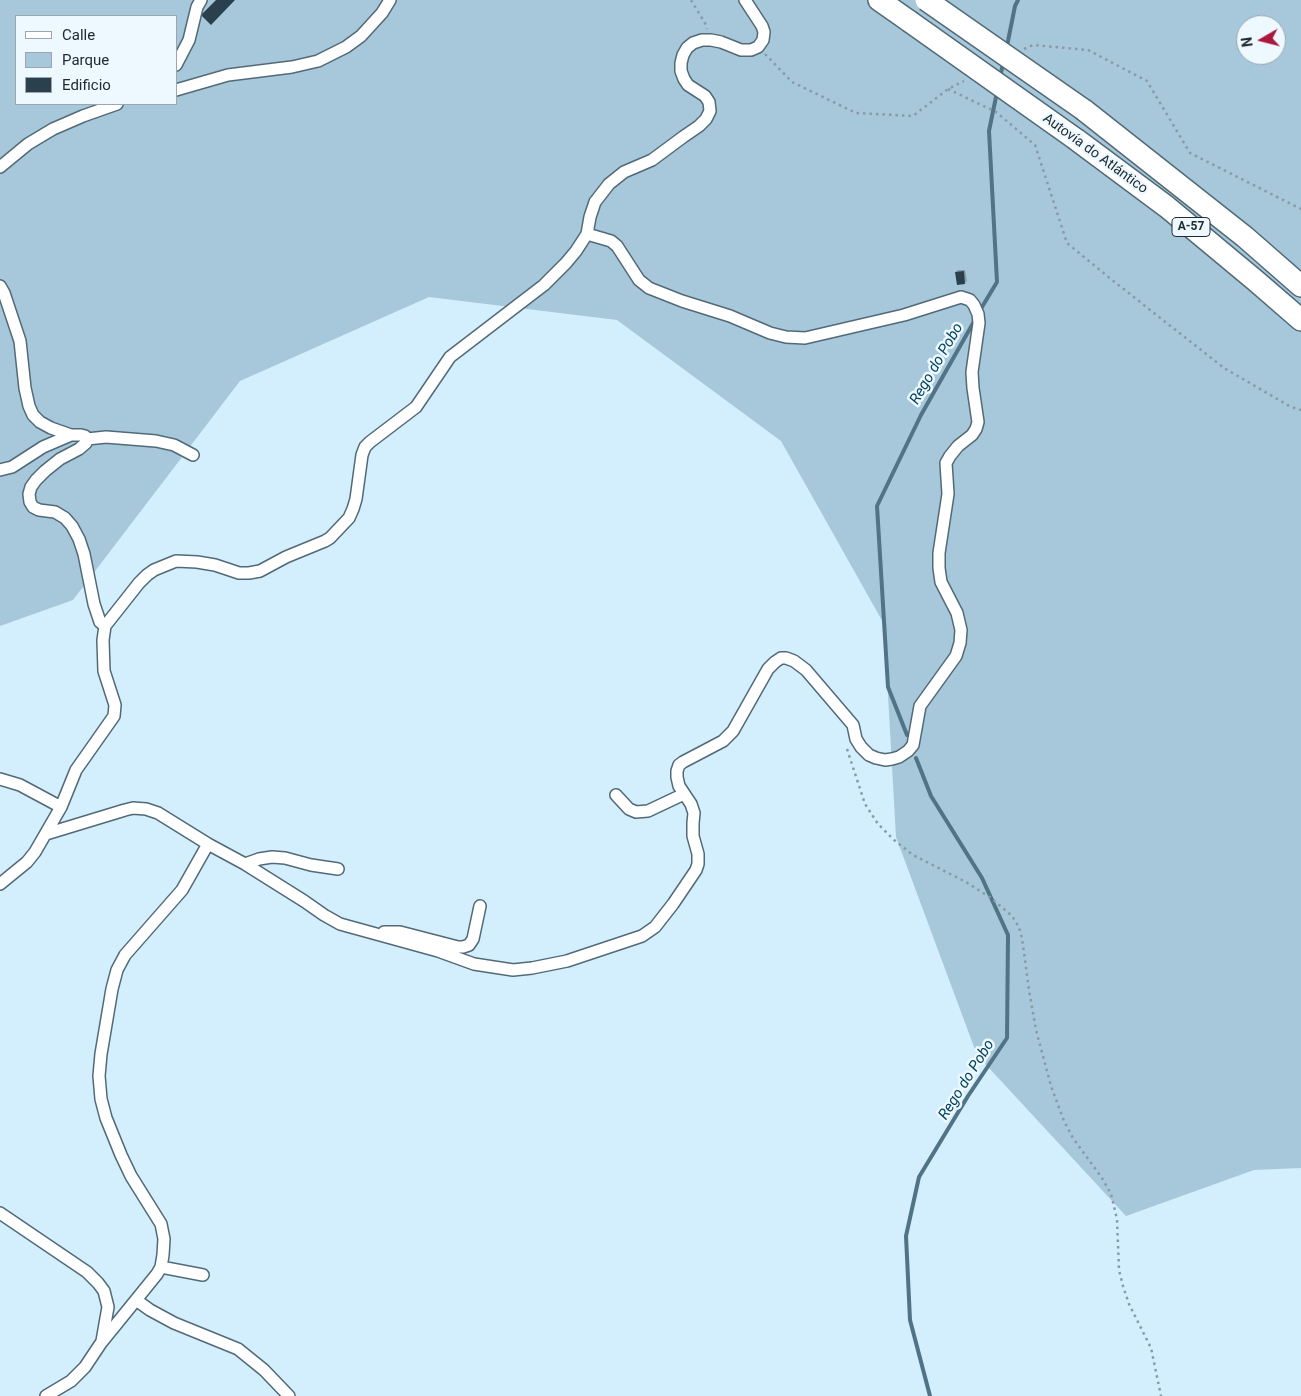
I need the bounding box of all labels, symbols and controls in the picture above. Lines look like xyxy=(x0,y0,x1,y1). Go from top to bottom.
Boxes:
legend xyxy=(15,15,178,105)
north arrow xyxy=(1236,15,1286,65)
text: Calle xyxy=(62,26,95,44)
text: N xyxy=(1239,36,1256,48)
text: Parque xyxy=(62,51,109,69)
text: Edificio xyxy=(62,76,111,94)
street label: Autovía do Atlántico xyxy=(1039,110,1151,198)
road number: A-57 xyxy=(1172,218,1210,236)
water label: Rego do Pobo xyxy=(906,320,968,408)
water label: Rego do Pobo xyxy=(935,1037,999,1123)

